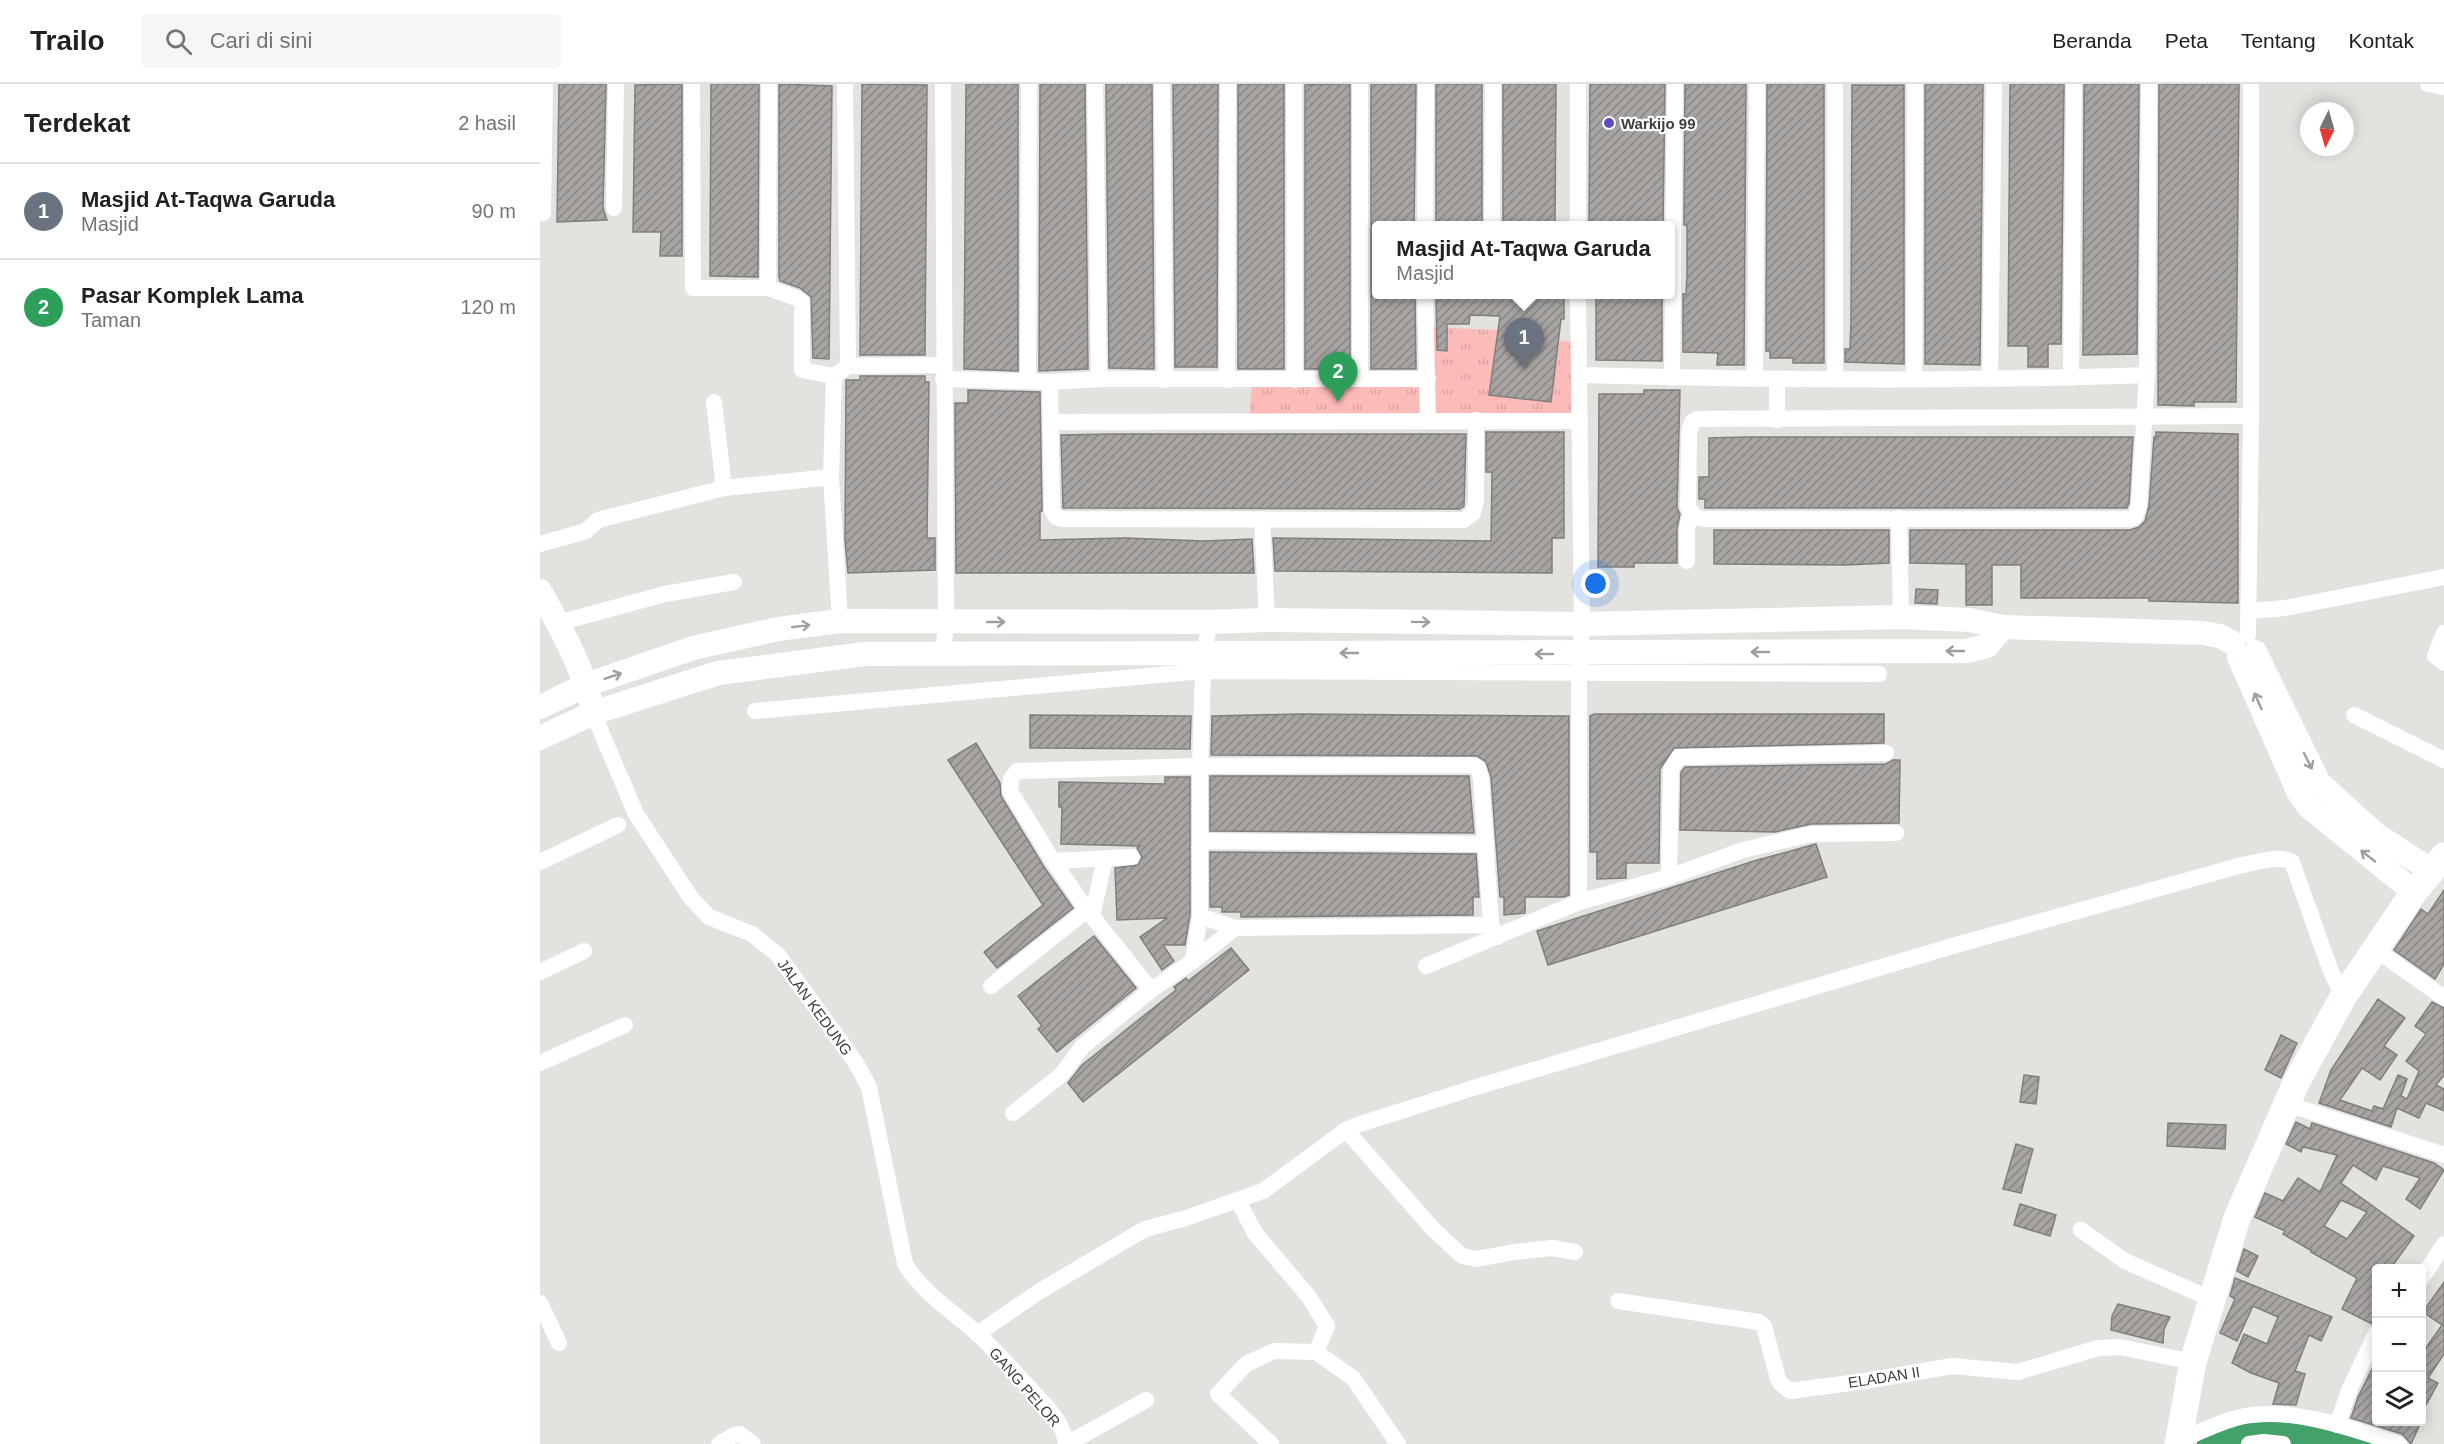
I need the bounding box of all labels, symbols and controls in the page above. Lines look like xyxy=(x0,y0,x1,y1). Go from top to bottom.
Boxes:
search box xyxy=(141,14,561,68)
text: Trailo xyxy=(30,25,105,56)
icon: search xyxy=(162,25,195,58)
text: Cari di sini xyxy=(210,28,312,53)
text: Beranda xyxy=(2052,29,2132,52)
text: Peta xyxy=(2165,29,2208,52)
text: Tentang xyxy=(2241,29,2316,52)
text: Kontak xyxy=(2349,29,2414,52)
north arrow xyxy=(2300,102,2354,156)
text: Terdekat xyxy=(24,108,130,138)
text: 2 hasil xyxy=(458,112,516,134)
place label: Warkijo 99 xyxy=(1621,115,1695,132)
marker: Warkijo 99 xyxy=(1602,116,1616,130)
text: Masjid At-Taqwa Garuda xyxy=(81,187,335,212)
text: 1 xyxy=(38,200,49,222)
text: 90 m xyxy=(472,200,516,222)
text: Masjid xyxy=(81,213,139,235)
popup xyxy=(1372,221,1675,299)
text: Masjid At-Taqwa Garuda xyxy=(1396,236,1651,261)
text: Masjid xyxy=(1396,262,1454,284)
text: Pasar Komplek Lama xyxy=(81,283,304,308)
text: 2 xyxy=(38,296,49,318)
text: 120 m xyxy=(460,296,516,318)
text: Taman xyxy=(81,309,141,331)
pin: 1 xyxy=(1504,318,1544,368)
pin: 2 xyxy=(1318,352,1358,402)
your location xyxy=(1581,569,1610,598)
one-way arrow xyxy=(985,616,1005,628)
one-way arrow xyxy=(1411,616,1431,628)
one-way arrow xyxy=(790,620,810,631)
one-way arrow xyxy=(1945,645,1965,657)
one-way arrow xyxy=(1339,647,1359,659)
one-way arrow xyxy=(1750,647,1770,658)
one-way arrow xyxy=(1534,648,1554,660)
one-way arrow xyxy=(603,670,622,681)
one-way arrow xyxy=(2252,692,2263,710)
one-way arrow xyxy=(2303,752,2315,770)
one-way arrow xyxy=(2361,850,2377,863)
street label: JALAN KEDUNG xyxy=(774,955,856,1059)
map controls xyxy=(2372,1264,2426,1426)
button: + xyxy=(2372,1264,2426,1318)
button: − xyxy=(2372,1318,2426,1372)
street label: GANG PELOR xyxy=(986,1344,1064,1430)
street label: ELADAN II xyxy=(1847,1363,1921,1391)
button: layers xyxy=(2372,1372,2426,1426)

